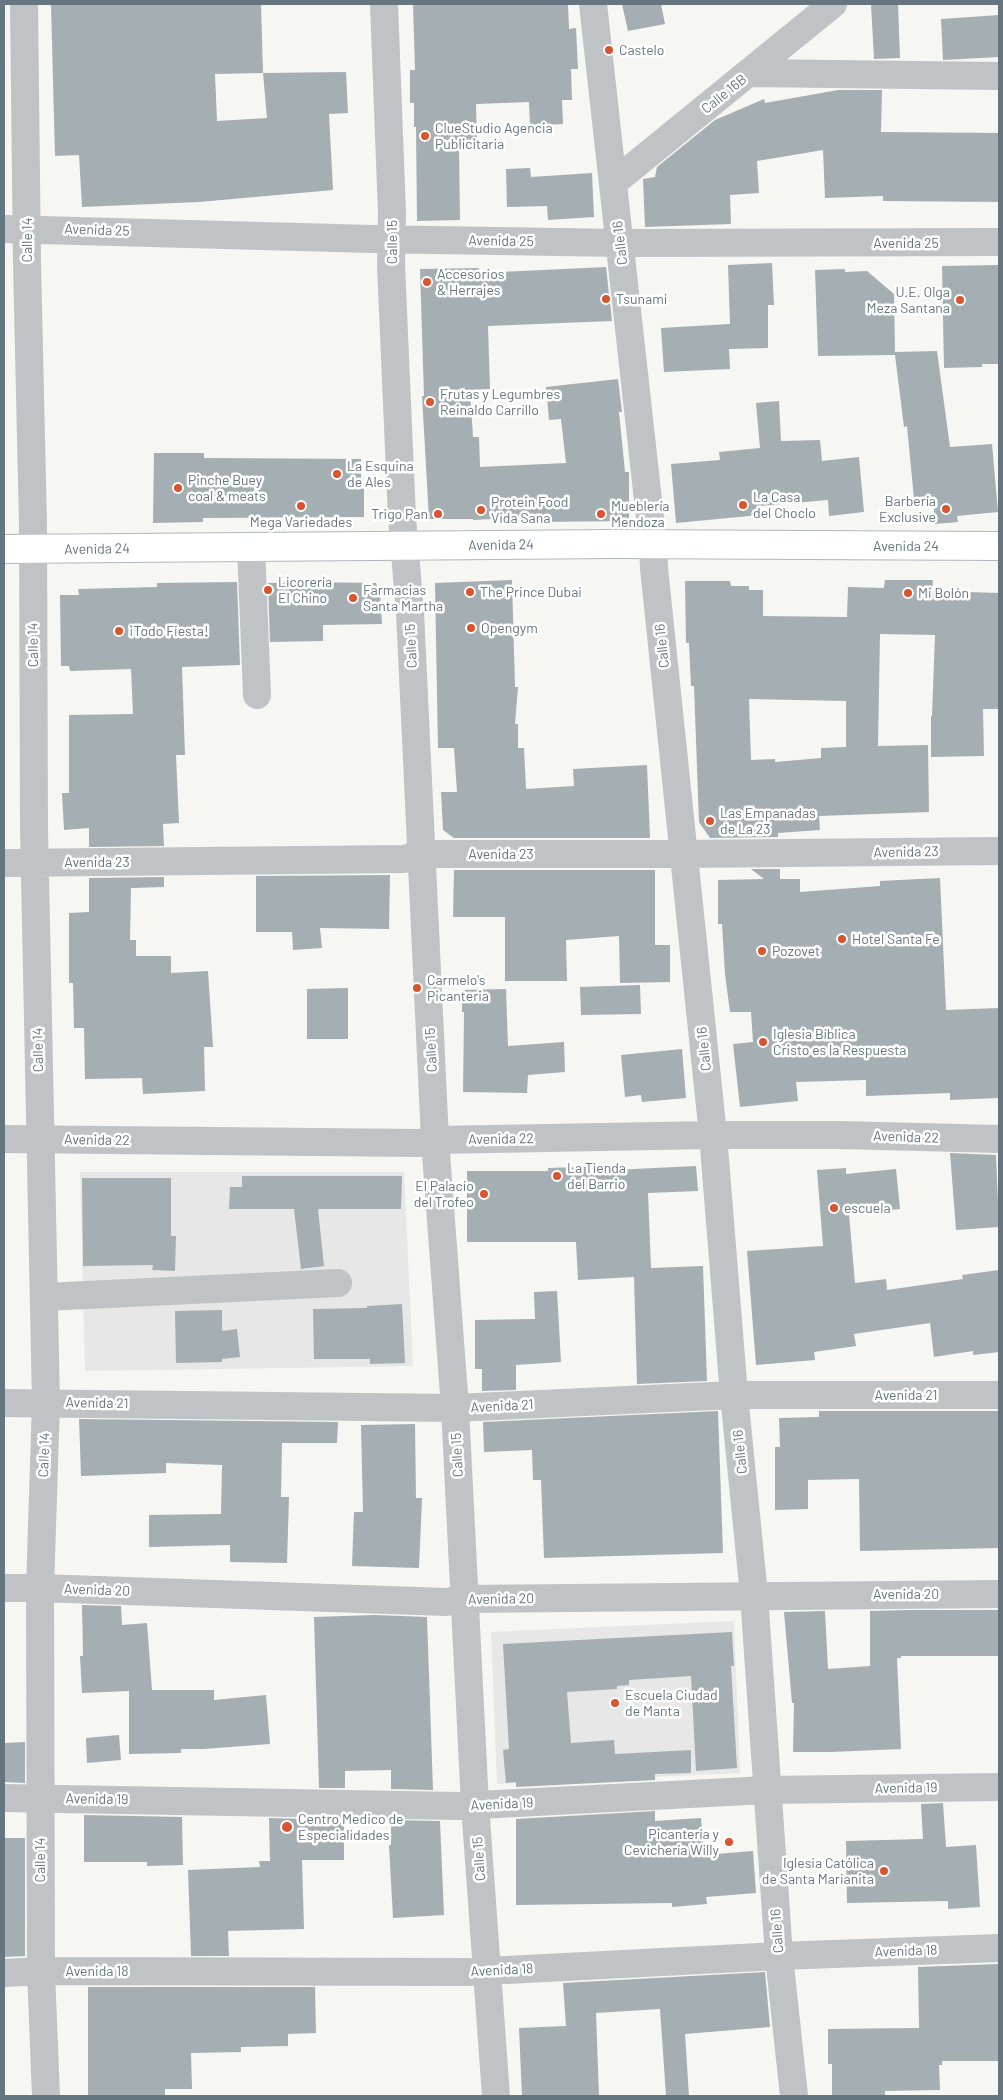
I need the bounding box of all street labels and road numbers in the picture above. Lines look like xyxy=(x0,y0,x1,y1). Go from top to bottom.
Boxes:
street label: Calle 16B xyxy=(698,71,750,117)
street label: Calle 14 xyxy=(19,218,35,262)
street label: Avenida 25 xyxy=(64,220,130,240)
street label: Calle 15 xyxy=(384,220,400,264)
street label: Calle 16 xyxy=(609,220,631,266)
street label: Avenida 25 xyxy=(468,232,534,250)
street label: Avenida 25 xyxy=(873,235,939,251)
street label: Avenida 24 xyxy=(468,536,534,554)
street label: Avenida 24 xyxy=(873,538,939,554)
street label: Avenida 24 xyxy=(64,540,130,558)
street label: Calle 14 xyxy=(24,622,42,668)
street label: Calle 15 xyxy=(401,623,421,669)
street label: Calle 16 xyxy=(651,623,673,669)
street label: Avenida 23 xyxy=(873,843,939,861)
street label: Avenida 23 xyxy=(468,846,534,862)
street label: Avenida 23 xyxy=(64,854,130,870)
street label: Calle 16 xyxy=(693,1026,715,1072)
street label: Calle 14 xyxy=(29,1027,47,1073)
street label: Calle 15 xyxy=(421,1027,441,1073)
street label: Avenida 22 xyxy=(873,1127,939,1147)
street label: Avenida 22 xyxy=(468,1130,534,1148)
street label: Avenida 22 xyxy=(64,1131,130,1149)
street label: Avenida 21 xyxy=(875,1387,937,1403)
street label: Avenida 21 xyxy=(65,1394,129,1412)
street label: Avenida 21 xyxy=(470,1396,534,1416)
street label: Calle 16 xyxy=(729,1429,751,1475)
street label: Calle 14 xyxy=(35,1432,53,1478)
street label: Calle 15 xyxy=(447,1432,467,1478)
street label: Avenida 20 xyxy=(64,1580,130,1600)
street label: Avenida 20 xyxy=(873,1586,939,1602)
street label: Avenida 20 xyxy=(468,1590,534,1608)
street label: Avenida 19 xyxy=(874,1779,938,1797)
street label: Avenida 19 xyxy=(65,1790,129,1808)
street label: Avenida 19 xyxy=(470,1794,534,1814)
street label: Calle 15 xyxy=(469,1836,489,1882)
street label: Calle 14 xyxy=(32,1838,48,1882)
street label: Calle 16 xyxy=(767,1908,787,1954)
street label: Avenida 18 xyxy=(874,1942,938,1960)
street label: Avenida 18 xyxy=(470,1960,534,1980)
street label: Avenida 18 xyxy=(66,1963,128,1979)

